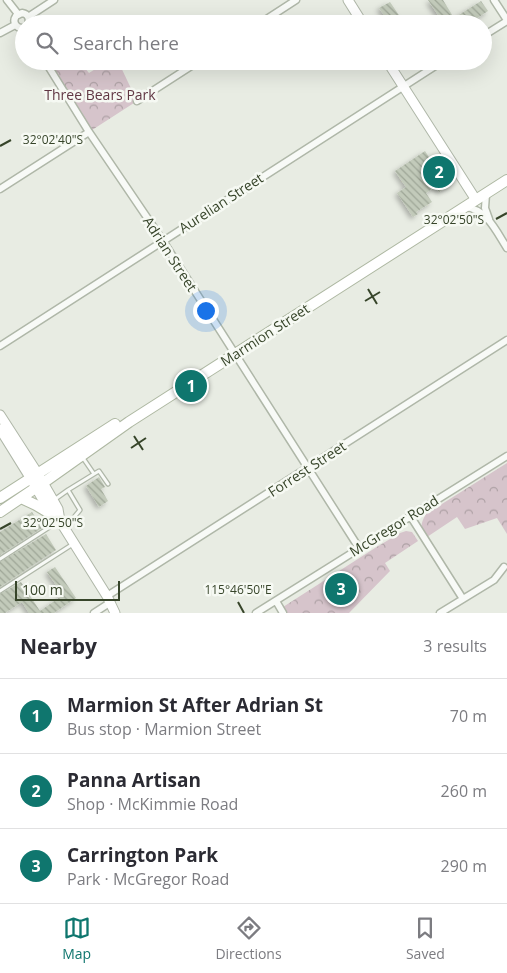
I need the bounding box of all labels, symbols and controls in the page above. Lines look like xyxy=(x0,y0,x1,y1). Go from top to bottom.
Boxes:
search box xyxy=(15,15,492,70)
icon: search xyxy=(33,29,61,57)
text: Search here xyxy=(73,30,179,56)
park label: Three Bears Park xyxy=(44,85,156,104)
text: 32°02'40"S xyxy=(23,131,83,148)
pin: 2 xyxy=(423,153,455,191)
street label: Aurelian Street xyxy=(175,168,267,237)
text: 32°02'50"S xyxy=(424,211,484,228)
street label: Adrian Street xyxy=(139,213,202,295)
your location xyxy=(193,298,219,324)
street label: Marmion Street xyxy=(217,299,313,370)
pin: 1 xyxy=(175,367,207,405)
street label: Forrest Street xyxy=(264,436,349,501)
street label: McGregor Road xyxy=(346,491,442,561)
text: 32°02'50"S xyxy=(23,514,83,531)
pin: 3 xyxy=(325,570,357,608)
scale bar xyxy=(15,578,120,601)
text: 100 m xyxy=(22,580,63,599)
text: 115°46'50"E xyxy=(204,581,272,598)
text: Nearby xyxy=(20,632,97,660)
text: 3 results xyxy=(423,635,487,657)
text: Marmion St After Adrian St xyxy=(67,692,323,718)
text: 1 xyxy=(31,705,41,727)
text: 70 m xyxy=(450,705,487,727)
text: Bus stop · Marmion Street xyxy=(67,718,261,740)
text: Panna Artisan xyxy=(67,767,201,793)
text: 2 xyxy=(31,780,41,802)
text: 260 m xyxy=(441,780,487,802)
text: Shop · McKimmie Road xyxy=(67,793,238,815)
text: Carrington Park xyxy=(67,842,218,868)
text: 3 xyxy=(31,855,41,877)
text: 290 m xyxy=(441,855,487,877)
text: Park · McGregor Road xyxy=(67,868,229,890)
tab: Map xyxy=(62,914,91,963)
tab: Directions xyxy=(215,914,282,963)
tab: Saved xyxy=(406,914,445,963)

